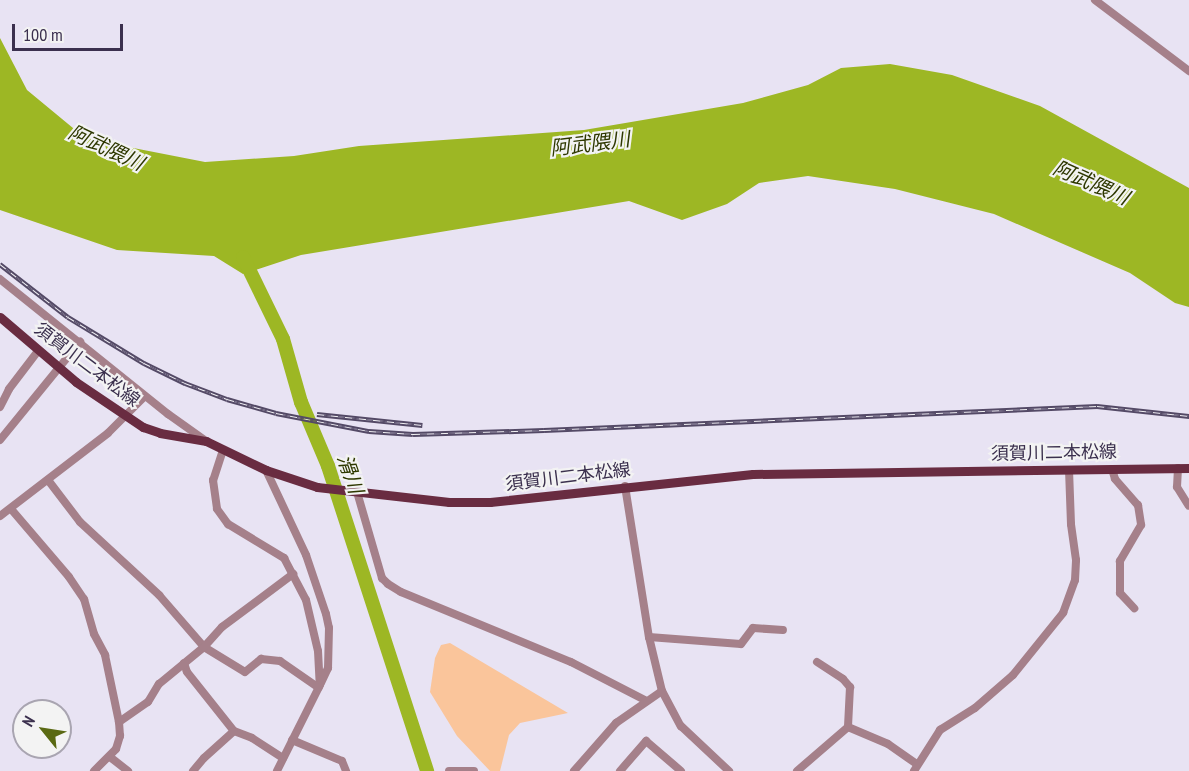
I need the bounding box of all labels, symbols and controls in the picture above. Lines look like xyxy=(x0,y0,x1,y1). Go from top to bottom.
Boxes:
scale bar xyxy=(15,12,126,50)
text: 100 m xyxy=(23,23,63,46)
water label: 阿武隈川 xyxy=(65,120,147,176)
water label: 阿武隈川 xyxy=(549,127,631,161)
water label: 阿武隈川 xyxy=(1050,156,1132,210)
street label: 須賀川二本松線 xyxy=(30,318,144,412)
street label: 須賀川二本松線 xyxy=(991,441,1117,465)
water label: 滑川 xyxy=(332,451,368,497)
street label: 須賀川二本松線 xyxy=(504,459,632,495)
north arrow xyxy=(12,699,72,759)
text: N xyxy=(17,712,39,730)

